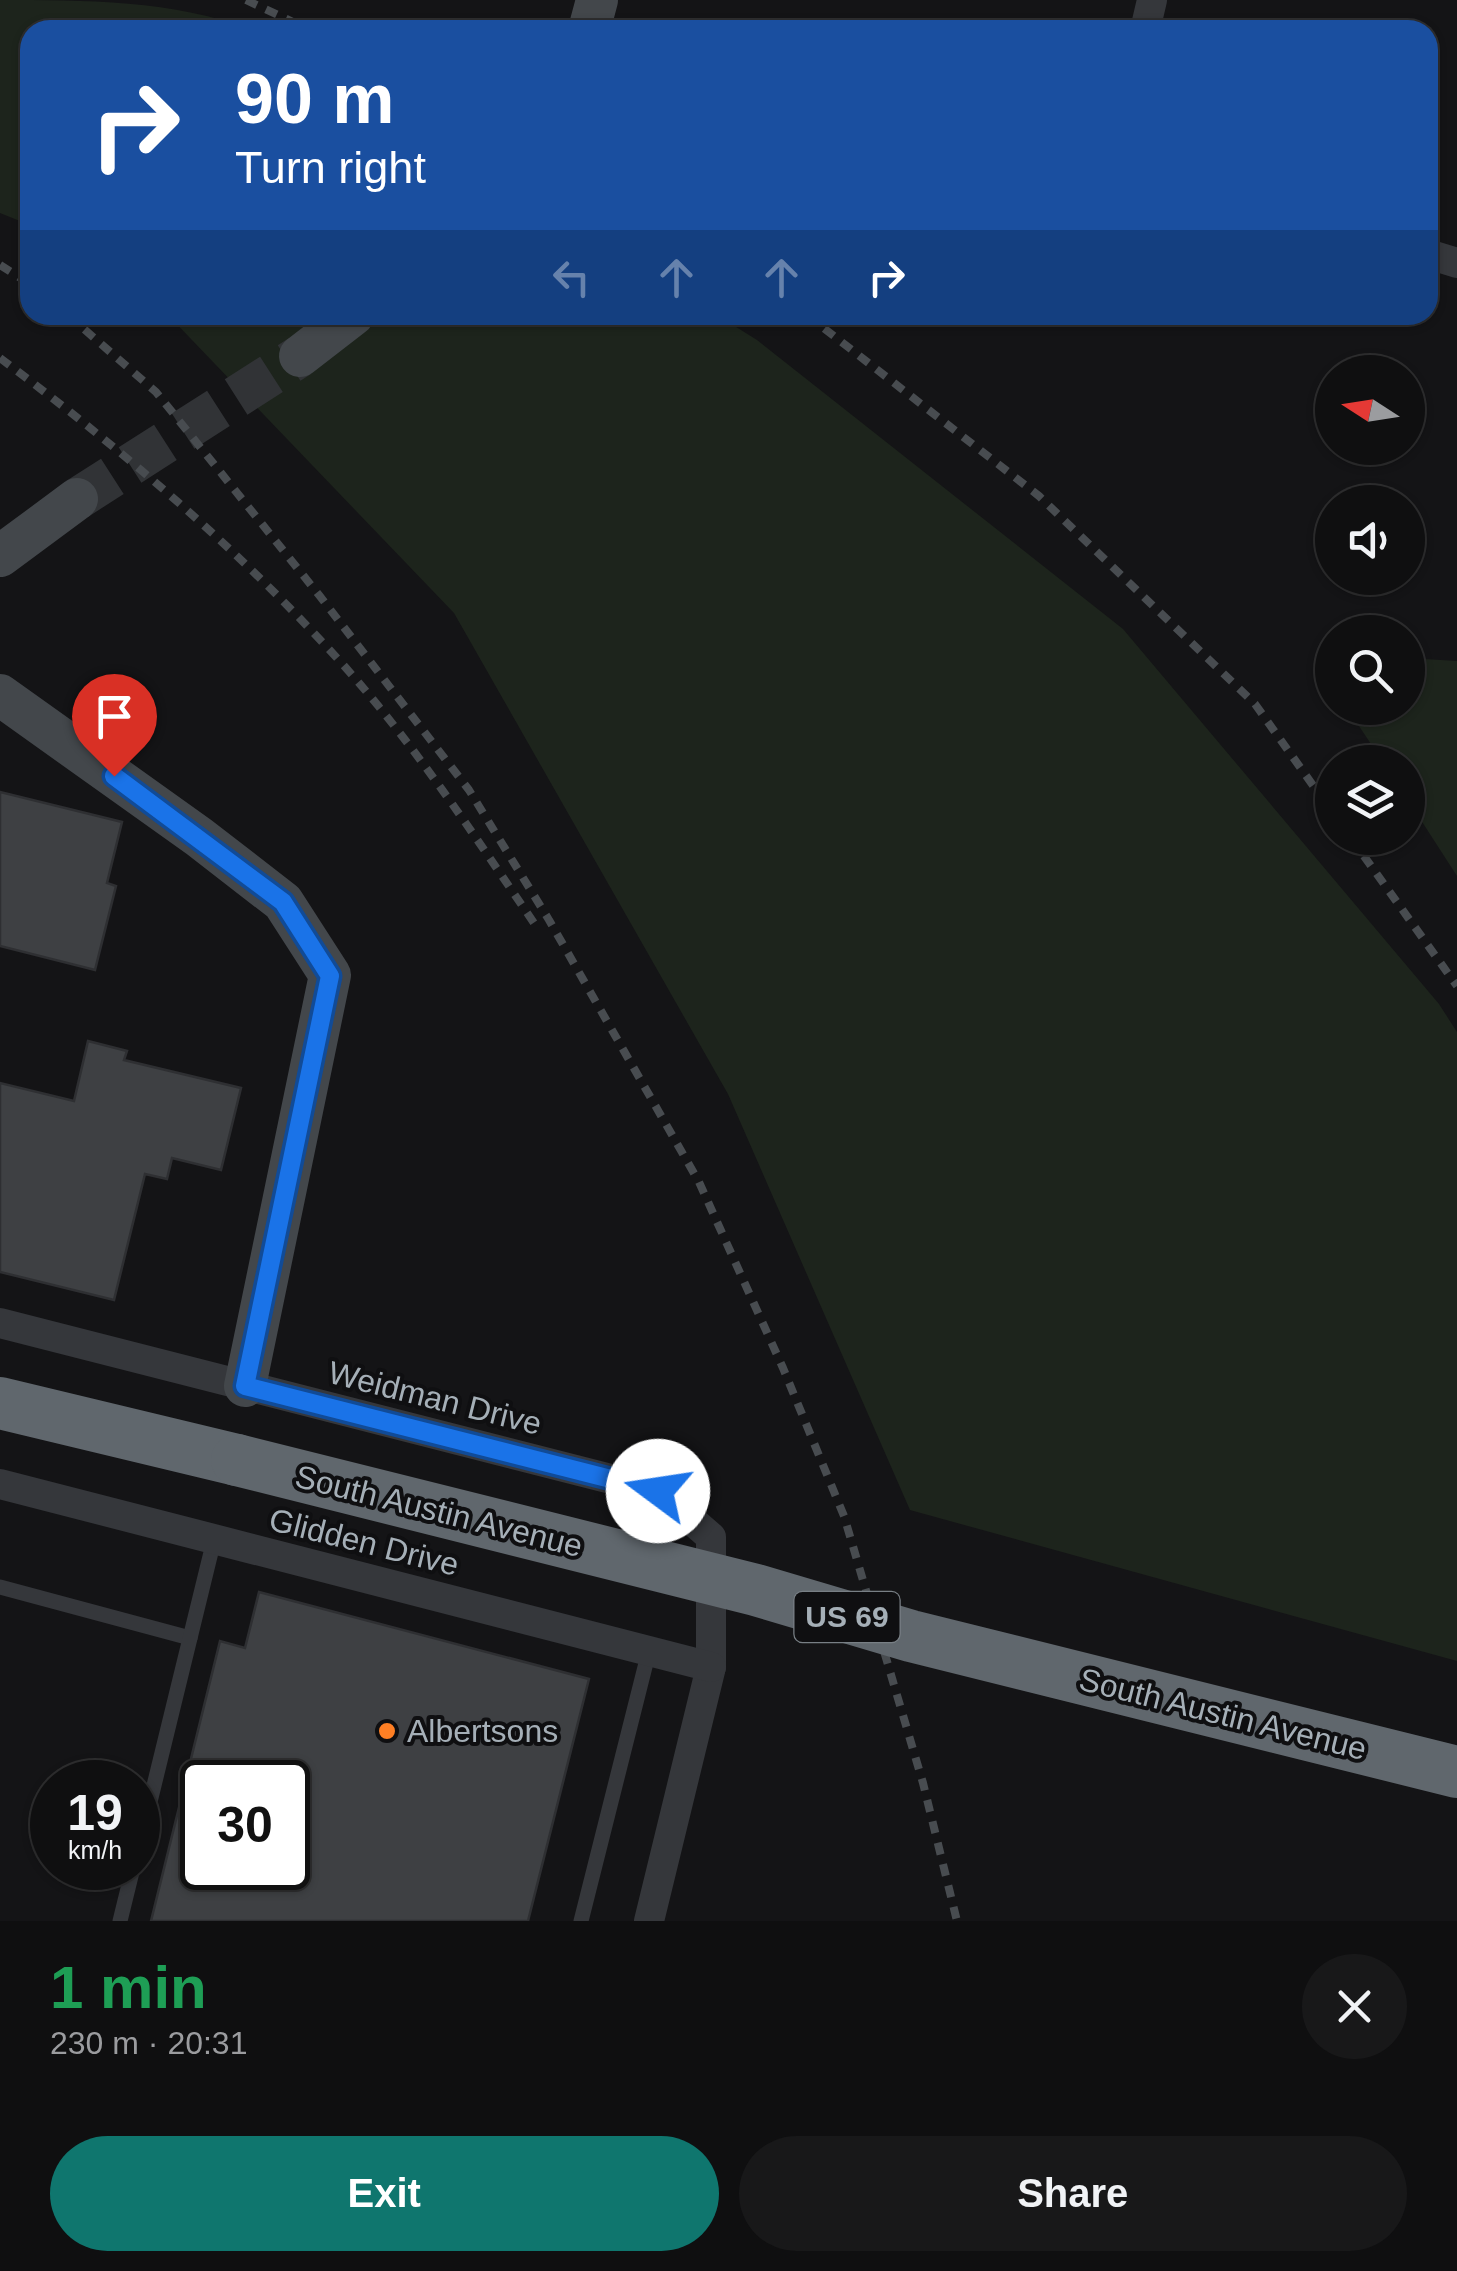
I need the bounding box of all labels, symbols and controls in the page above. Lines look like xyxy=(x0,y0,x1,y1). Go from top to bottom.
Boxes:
icon: right xyxy=(70,60,200,190)
text: 90 m xyxy=(235,60,395,138)
text: Turn right xyxy=(235,142,426,193)
icon: left xyxy=(544,250,599,305)
icon: ahead xyxy=(649,250,704,305)
icon: ahead xyxy=(754,250,809,305)
icon: right xyxy=(859,250,914,305)
north arrow xyxy=(1315,355,1425,465)
map controls xyxy=(1315,355,1425,855)
button: sound xyxy=(1315,485,1425,595)
button: search xyxy=(1315,615,1425,725)
pin xyxy=(72,674,157,777)
icon: arrive xyxy=(87,689,142,744)
button: layers xyxy=(1315,745,1425,855)
street label: Weidman Drive xyxy=(325,1354,545,1442)
position arrow xyxy=(606,1439,710,1543)
street label: South Austin Avenue xyxy=(292,1458,586,1564)
street label: Glidden Drive xyxy=(266,1501,462,1583)
road number: US 69 xyxy=(794,1592,900,1642)
street label: South Austin Avenue xyxy=(1076,1661,1370,1767)
place label: Albertsons xyxy=(407,1713,558,1749)
marker: Albertsons xyxy=(376,1720,398,1742)
speed limit sign: 30 xyxy=(180,1760,310,1890)
text: 19 xyxy=(67,1785,123,1841)
text: km/h xyxy=(68,1836,122,1864)
text: 1 min xyxy=(50,1954,207,2021)
button: close xyxy=(1302,1954,1407,2059)
text: 230 m · 20:31 xyxy=(50,2025,247,2061)
button: Exit xyxy=(50,2136,719,2251)
button: Share xyxy=(739,2136,1407,2251)

